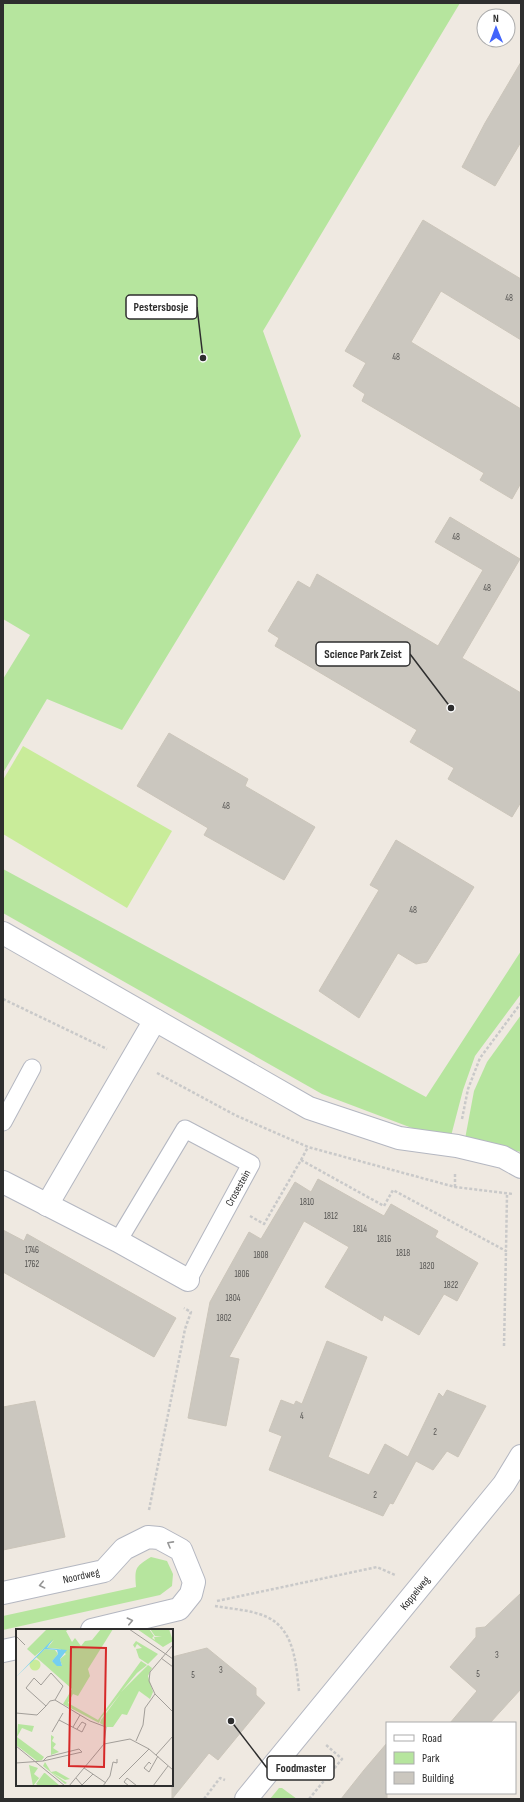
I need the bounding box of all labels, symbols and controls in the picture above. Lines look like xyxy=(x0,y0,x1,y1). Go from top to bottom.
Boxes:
north arrow xyxy=(476,8,516,48)
text: N xyxy=(493,12,499,25)
house number: 48 xyxy=(505,293,513,304)
callout: Pestersbosje xyxy=(126,295,197,319)
text: Pestersbosje xyxy=(134,300,188,315)
house number: 48 xyxy=(392,352,400,363)
house number: 48 xyxy=(452,532,460,543)
house number: 48 xyxy=(483,583,491,594)
callout: Science Park Zeist xyxy=(316,642,410,666)
text: Science Park Zeist xyxy=(324,647,402,662)
house number: 48 xyxy=(222,801,230,812)
house number: 48 xyxy=(409,905,417,916)
street label: Crosestein xyxy=(223,1167,253,1208)
house number: 1810 xyxy=(300,1197,314,1208)
house number: 1812 xyxy=(324,1211,338,1222)
house number: 1814 xyxy=(353,1224,367,1235)
house number: 1816 xyxy=(377,1234,391,1245)
house number: 1746 xyxy=(25,1245,39,1256)
house number: 1818 xyxy=(396,1248,410,1259)
house number: 1808 xyxy=(253,1250,269,1261)
house number: 1762 xyxy=(25,1259,40,1270)
house number: 1820 xyxy=(420,1261,434,1272)
house number: 1806 xyxy=(234,1269,250,1280)
house number: 1822 xyxy=(444,1280,459,1291)
house number: 1804 xyxy=(226,1293,241,1304)
house number: 1802 xyxy=(217,1313,232,1324)
house number: 4 xyxy=(300,1411,304,1422)
house number: 2 xyxy=(433,1427,437,1438)
house number: 2 xyxy=(373,1490,377,1501)
one-way arrow xyxy=(167,1541,174,1548)
street label: Noordweg xyxy=(61,1565,101,1587)
street label: Koppelweg xyxy=(397,1573,433,1613)
one-way arrow xyxy=(38,1580,45,1588)
one-way arrow xyxy=(126,1617,133,1626)
inset map xyxy=(16,1629,173,1786)
house number: 3 xyxy=(495,1650,499,1661)
house number: 3 xyxy=(219,1665,223,1676)
house number: 5 xyxy=(476,1669,480,1680)
house number: 5 xyxy=(191,1670,195,1681)
legend xyxy=(386,1722,516,1794)
text: Road xyxy=(422,1731,442,1746)
text: Park xyxy=(422,1751,440,1766)
callout: Foodmaster xyxy=(267,1756,334,1780)
text: Foodmaster xyxy=(276,1761,327,1776)
text: Building xyxy=(422,1771,454,1786)

